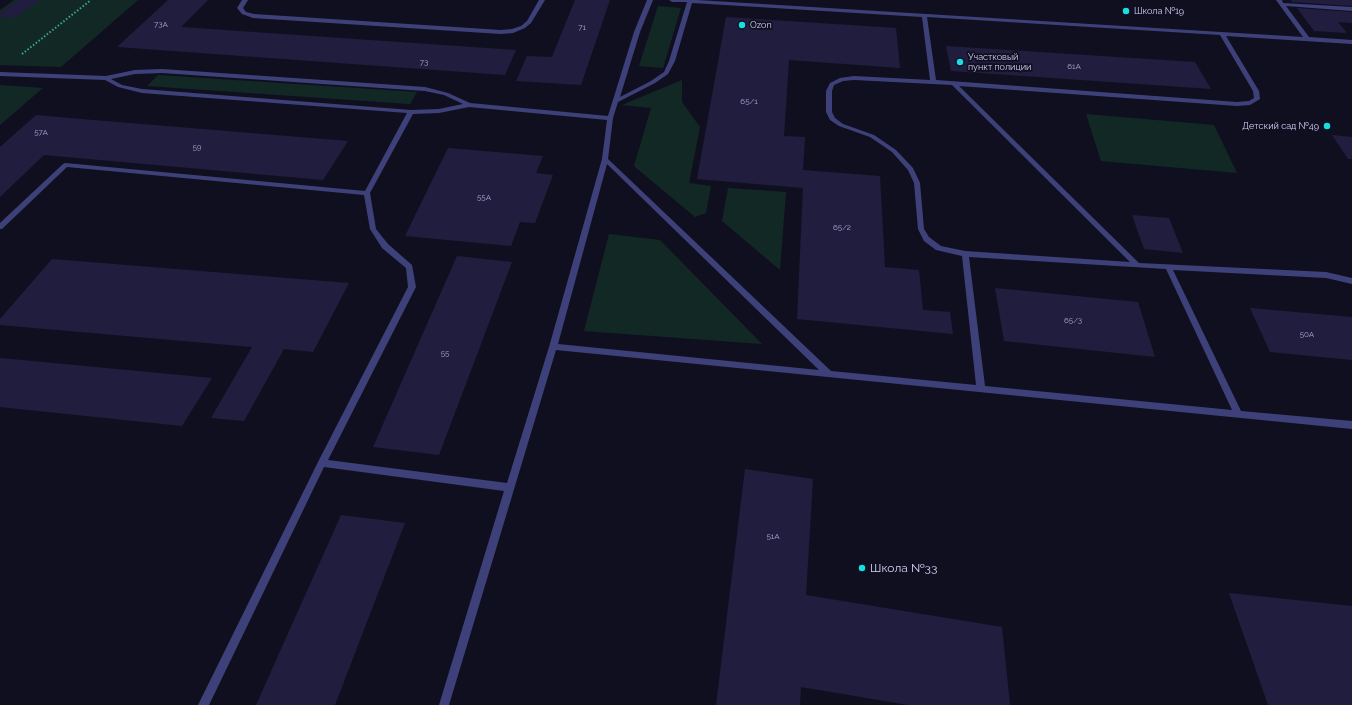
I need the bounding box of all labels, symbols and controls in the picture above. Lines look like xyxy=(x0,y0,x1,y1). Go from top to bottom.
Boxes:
marker: Школа №19 xyxy=(1121,6,1131,16)
place label: Школа №19 xyxy=(1134,6,1184,16)
house number: 73А xyxy=(154,20,168,30)
marker: Ozon xyxy=(737,20,747,30)
place label: Ozon xyxy=(750,20,772,30)
house number: 71 xyxy=(578,23,586,33)
place label: Участковый пункт полиции xyxy=(968,52,1031,73)
marker: Участковый пункт полиции xyxy=(955,57,965,67)
house number: 73 xyxy=(420,58,428,68)
house number: 61А xyxy=(1067,62,1081,72)
house number: 65/1 xyxy=(740,97,758,107)
place label: Детский сад №49 xyxy=(1242,121,1319,131)
marker: Детский сад №49 xyxy=(1322,121,1332,131)
house number: 57А xyxy=(34,128,48,138)
house number: 59 xyxy=(192,143,202,153)
house number: 55А xyxy=(477,193,491,203)
house number: 65/2 xyxy=(833,223,851,233)
house number: 65/3 xyxy=(1064,316,1082,326)
house number: 50А xyxy=(1300,330,1314,340)
house number: 55 xyxy=(441,349,449,359)
house number: 51А xyxy=(766,532,780,542)
place label: Школа №33 xyxy=(870,561,937,575)
marker: Школа №33 xyxy=(857,563,867,573)

